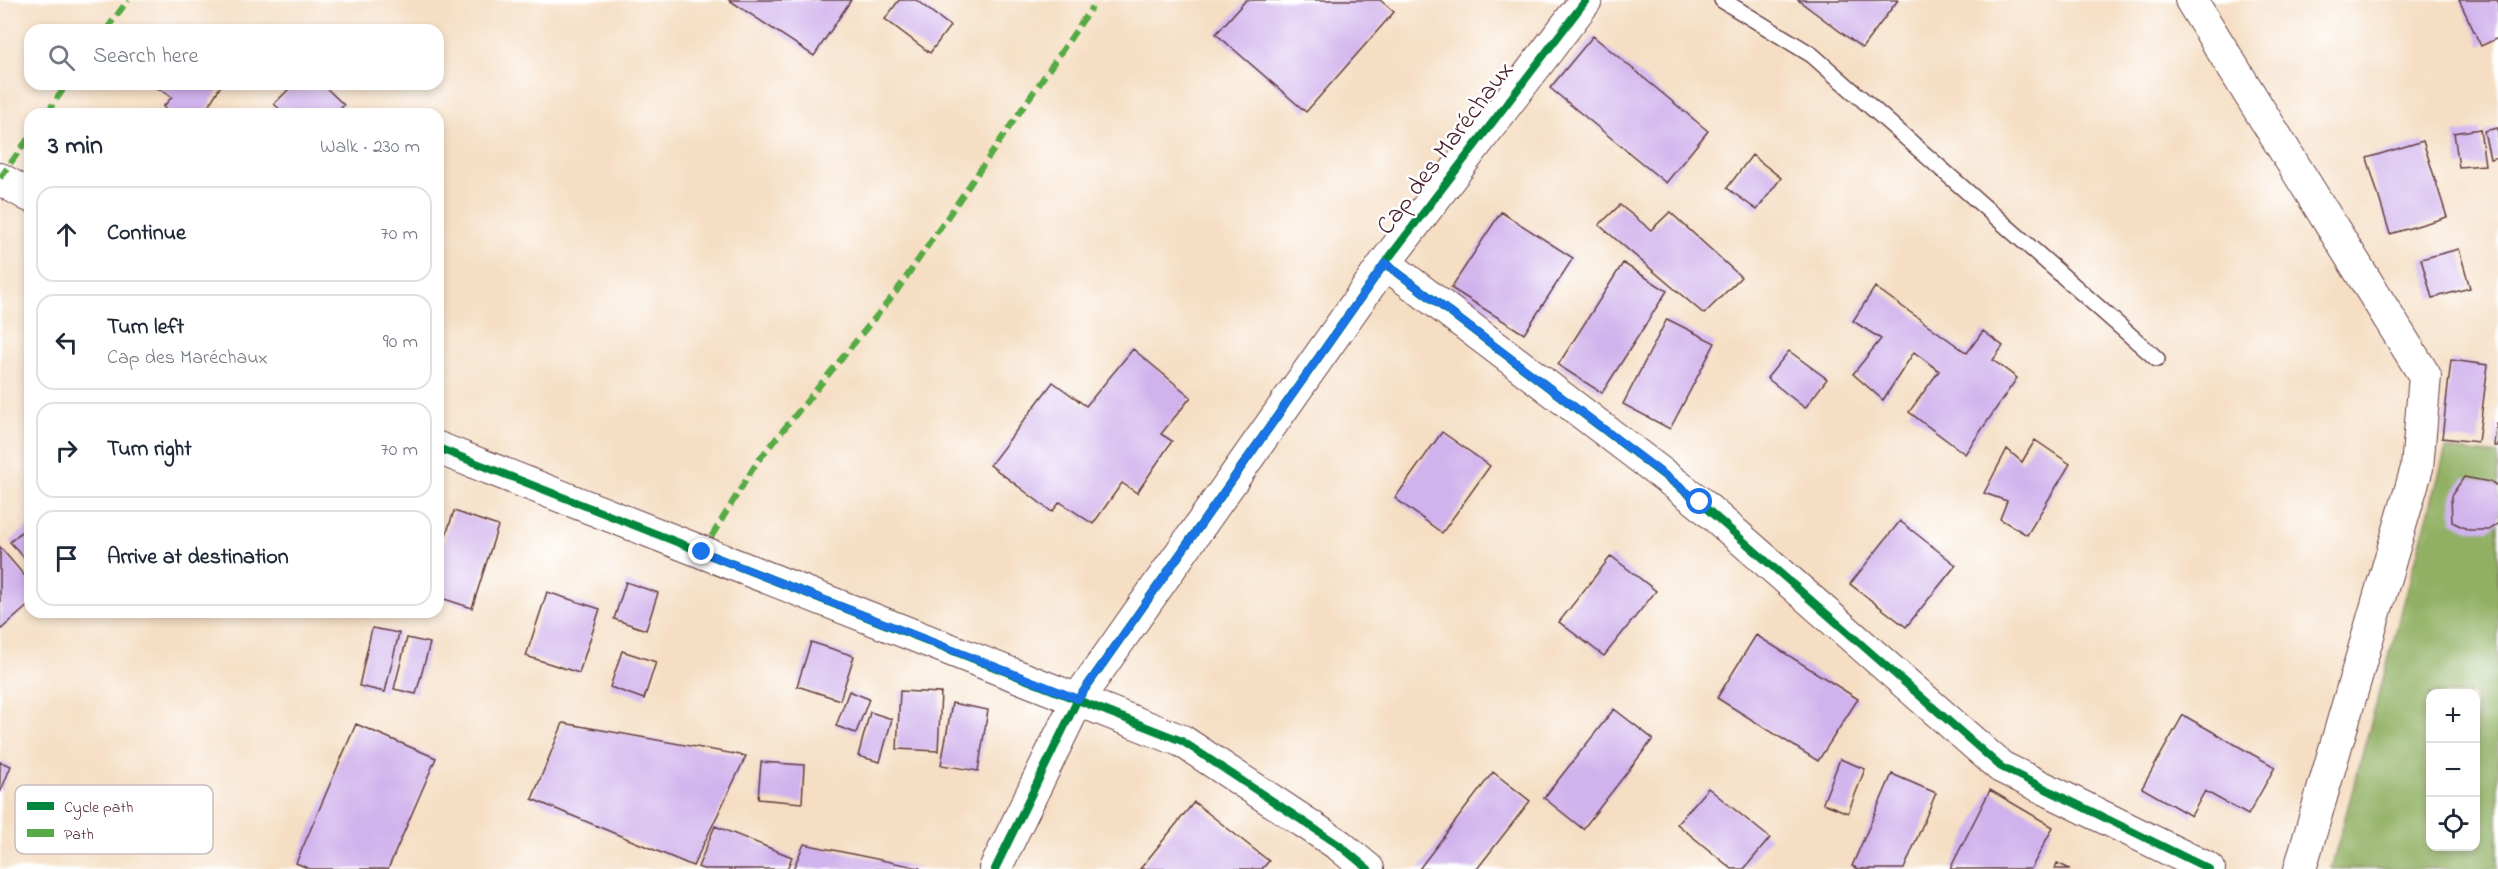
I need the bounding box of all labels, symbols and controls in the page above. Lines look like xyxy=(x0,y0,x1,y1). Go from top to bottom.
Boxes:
search box xyxy=(24,24,444,90)
icon: search xyxy=(45,41,78,74)
text: Search here xyxy=(93,41,198,73)
street label: Cap des Maréchaux xyxy=(1368,54,1524,244)
text: 3 min xyxy=(48,128,103,166)
text: Walk · 230 m xyxy=(320,133,420,162)
icon: ahead xyxy=(50,218,83,251)
text: Continue xyxy=(107,218,186,250)
text: 70 m xyxy=(381,220,418,249)
text: Turn left xyxy=(107,312,184,344)
icon: left xyxy=(50,326,83,359)
text: 90 m xyxy=(383,328,418,357)
text: Cap des Maréchaux xyxy=(107,344,268,373)
icon: right xyxy=(50,434,83,467)
text: Turn right xyxy=(107,434,192,466)
text: 70 m xyxy=(381,436,418,465)
route start xyxy=(1686,488,1712,514)
route end xyxy=(688,538,714,564)
icon: arrive xyxy=(50,542,83,575)
text: Arrive at destination xyxy=(107,542,289,574)
map controls xyxy=(2426,689,2480,851)
button: + xyxy=(2426,689,2480,743)
button: − xyxy=(2426,743,2480,797)
legend xyxy=(15,785,213,854)
text: Cycle path xyxy=(64,796,133,820)
button: locate xyxy=(2426,797,2480,851)
text: Path xyxy=(64,823,94,847)

